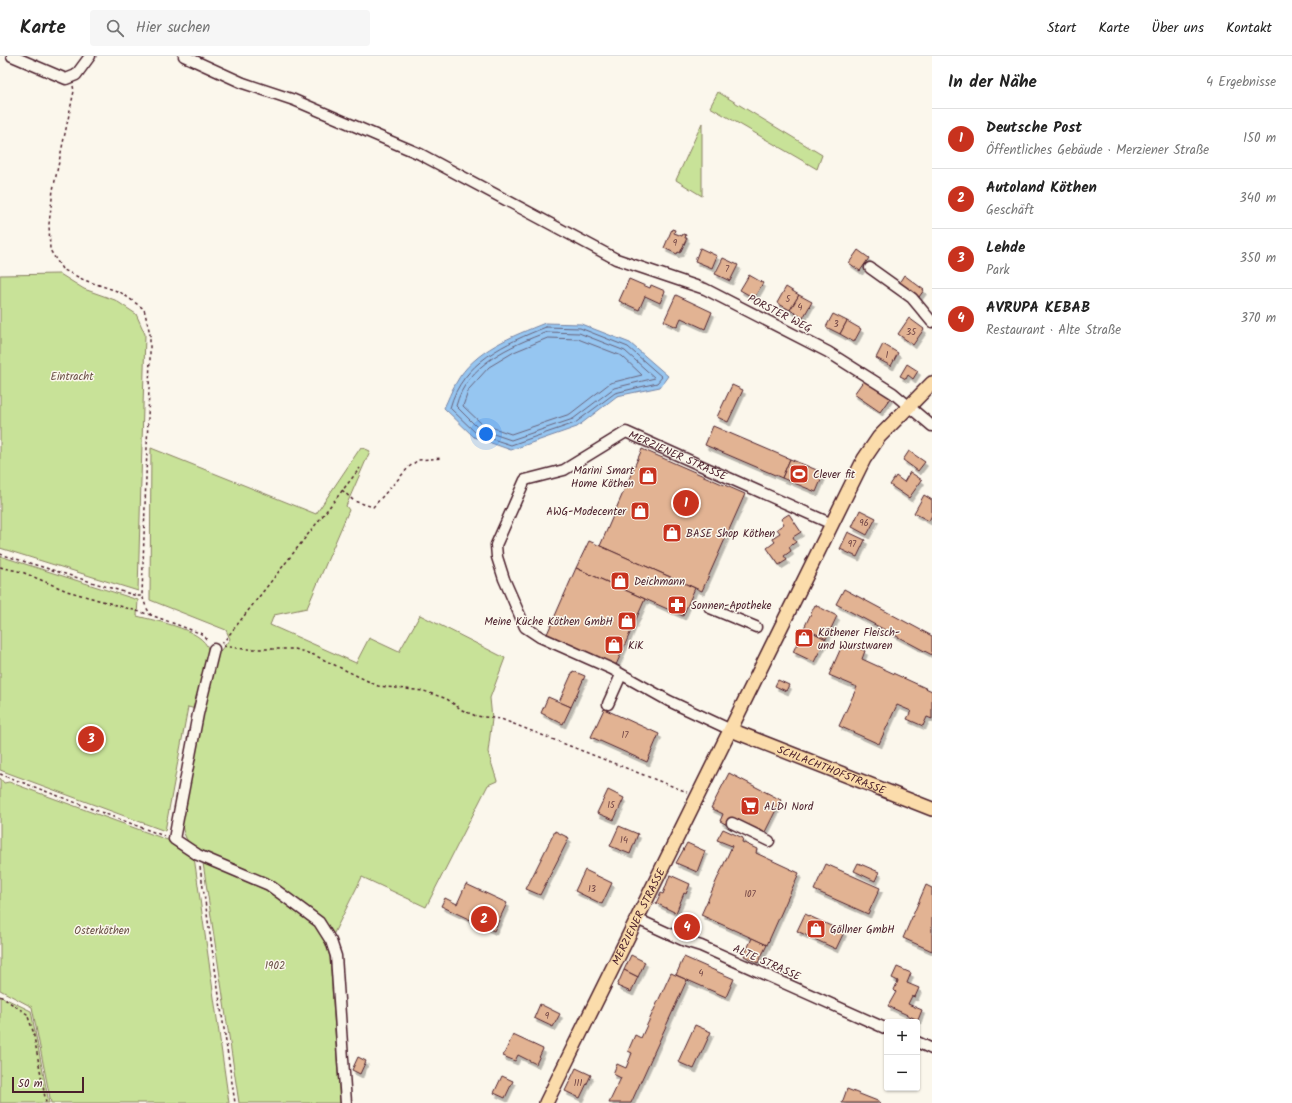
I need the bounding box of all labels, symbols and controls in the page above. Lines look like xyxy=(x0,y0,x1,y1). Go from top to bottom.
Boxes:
search box xyxy=(90,10,370,46)
text: Karte xyxy=(20,13,66,43)
text: Hier suchen xyxy=(136,16,210,40)
icon: search xyxy=(104,17,126,39)
text: Start xyxy=(1047,17,1076,39)
text: Karte xyxy=(1098,17,1130,39)
text: Über uns xyxy=(1152,17,1204,39)
text: Kontakt xyxy=(1226,17,1272,39)
text: In der Nähe xyxy=(948,69,1037,96)
text: 4 Ergebnisse xyxy=(1206,72,1276,93)
text: Deutsche Post xyxy=(986,116,1082,140)
text: 1 xyxy=(959,128,963,149)
text: 150 m xyxy=(1243,128,1276,149)
text: Öffentliches Gebäude · Merziener Straße xyxy=(986,140,1209,161)
text: Autoland Köthen xyxy=(986,176,1097,200)
text: 2 xyxy=(957,188,965,209)
text: 340 m xyxy=(1239,188,1276,209)
text: Geschäft xyxy=(986,200,1034,221)
house number: 9 xyxy=(673,236,678,251)
text: Lehde xyxy=(986,236,1025,260)
text: 3 xyxy=(957,248,965,269)
text: 350 m xyxy=(1240,248,1276,269)
text: Park xyxy=(986,260,1010,281)
house number: 7 xyxy=(725,262,730,277)
street label: PORSTER WEG xyxy=(744,290,815,338)
house number: 5 xyxy=(786,292,792,307)
text: AVRUPA KEBAB xyxy=(986,296,1090,320)
house number: 4 xyxy=(798,300,803,315)
text: 4 xyxy=(957,308,965,329)
text: 370 m xyxy=(1241,308,1276,329)
house number: 3 xyxy=(833,317,839,332)
text: Restaurant · Alte Straße xyxy=(986,320,1121,341)
house number: 35 xyxy=(906,325,917,340)
house number: 1 xyxy=(886,348,889,363)
park label: Eintracht xyxy=(50,368,94,386)
your location xyxy=(476,424,496,444)
street label: MERZIENER STRASSE xyxy=(625,426,730,486)
place label: Marini Smart Home Köthen xyxy=(571,462,635,493)
sports icon: Clever fit xyxy=(788,463,810,485)
shop icon: Marini Smart Home Köthen xyxy=(637,465,659,487)
place label: Clever fit xyxy=(813,466,856,484)
pin: 1 xyxy=(673,488,699,518)
shop icon: AWG-Modecenter xyxy=(629,500,651,522)
place label: AWG-Modecenter xyxy=(546,503,627,521)
house number: 96 xyxy=(859,516,869,531)
shop icon: BASE Shop Köthen xyxy=(661,522,683,544)
place label: BASE Shop Köthen xyxy=(686,525,775,543)
house number: 97 xyxy=(848,537,857,552)
shop icon: Deichmann xyxy=(609,570,631,592)
place label: Deichmann xyxy=(634,573,685,591)
pharmacy icon: Sonnen-Apotheke xyxy=(666,594,688,616)
place label: Sonnen-Apotheke xyxy=(691,597,772,615)
shop icon: Meine Küche Köthen GmbH xyxy=(616,610,638,632)
place label: Meine Küche Köthen GmbH xyxy=(484,613,613,631)
place label: Köthener Fleisch- und Wurstwaren xyxy=(818,624,900,655)
shop icon: Köthener Fleisch- und Wurstwaren xyxy=(793,627,815,649)
shop icon: KiK xyxy=(603,634,625,656)
place label: KiK xyxy=(628,637,644,655)
pin: 3 xyxy=(78,724,104,754)
house number: 17 xyxy=(622,728,629,743)
street label: SCHLACHTHOFSTRASSE xyxy=(774,741,889,800)
supermarket icon: ALDI Nord xyxy=(739,795,761,817)
house number: 15 xyxy=(607,798,616,813)
place label: ALDI Nord xyxy=(764,798,814,816)
house number: 14 xyxy=(620,833,628,848)
street label: MERZIENER STRASSE xyxy=(607,865,671,968)
house number: 13 xyxy=(588,882,596,897)
house number: 107 xyxy=(744,887,757,902)
pin: 2 xyxy=(471,904,497,934)
pin: 4 xyxy=(674,912,700,942)
shop icon: Göllner GmbH xyxy=(805,918,827,940)
place label: Göllner GmbH xyxy=(830,921,895,939)
park label: Osterköthen xyxy=(74,922,130,940)
street label: ALTE STRASSE xyxy=(730,940,804,986)
park label: 1902 xyxy=(265,957,285,975)
house number: 4 xyxy=(699,966,704,981)
house number: 9 xyxy=(545,1009,550,1024)
map controls xyxy=(884,1019,920,1091)
button: + xyxy=(884,1019,920,1055)
button: − xyxy=(884,1055,920,1091)
scale bar xyxy=(12,1075,84,1094)
text: 50 m xyxy=(18,1075,43,1093)
house number: 111 xyxy=(574,1076,582,1091)

